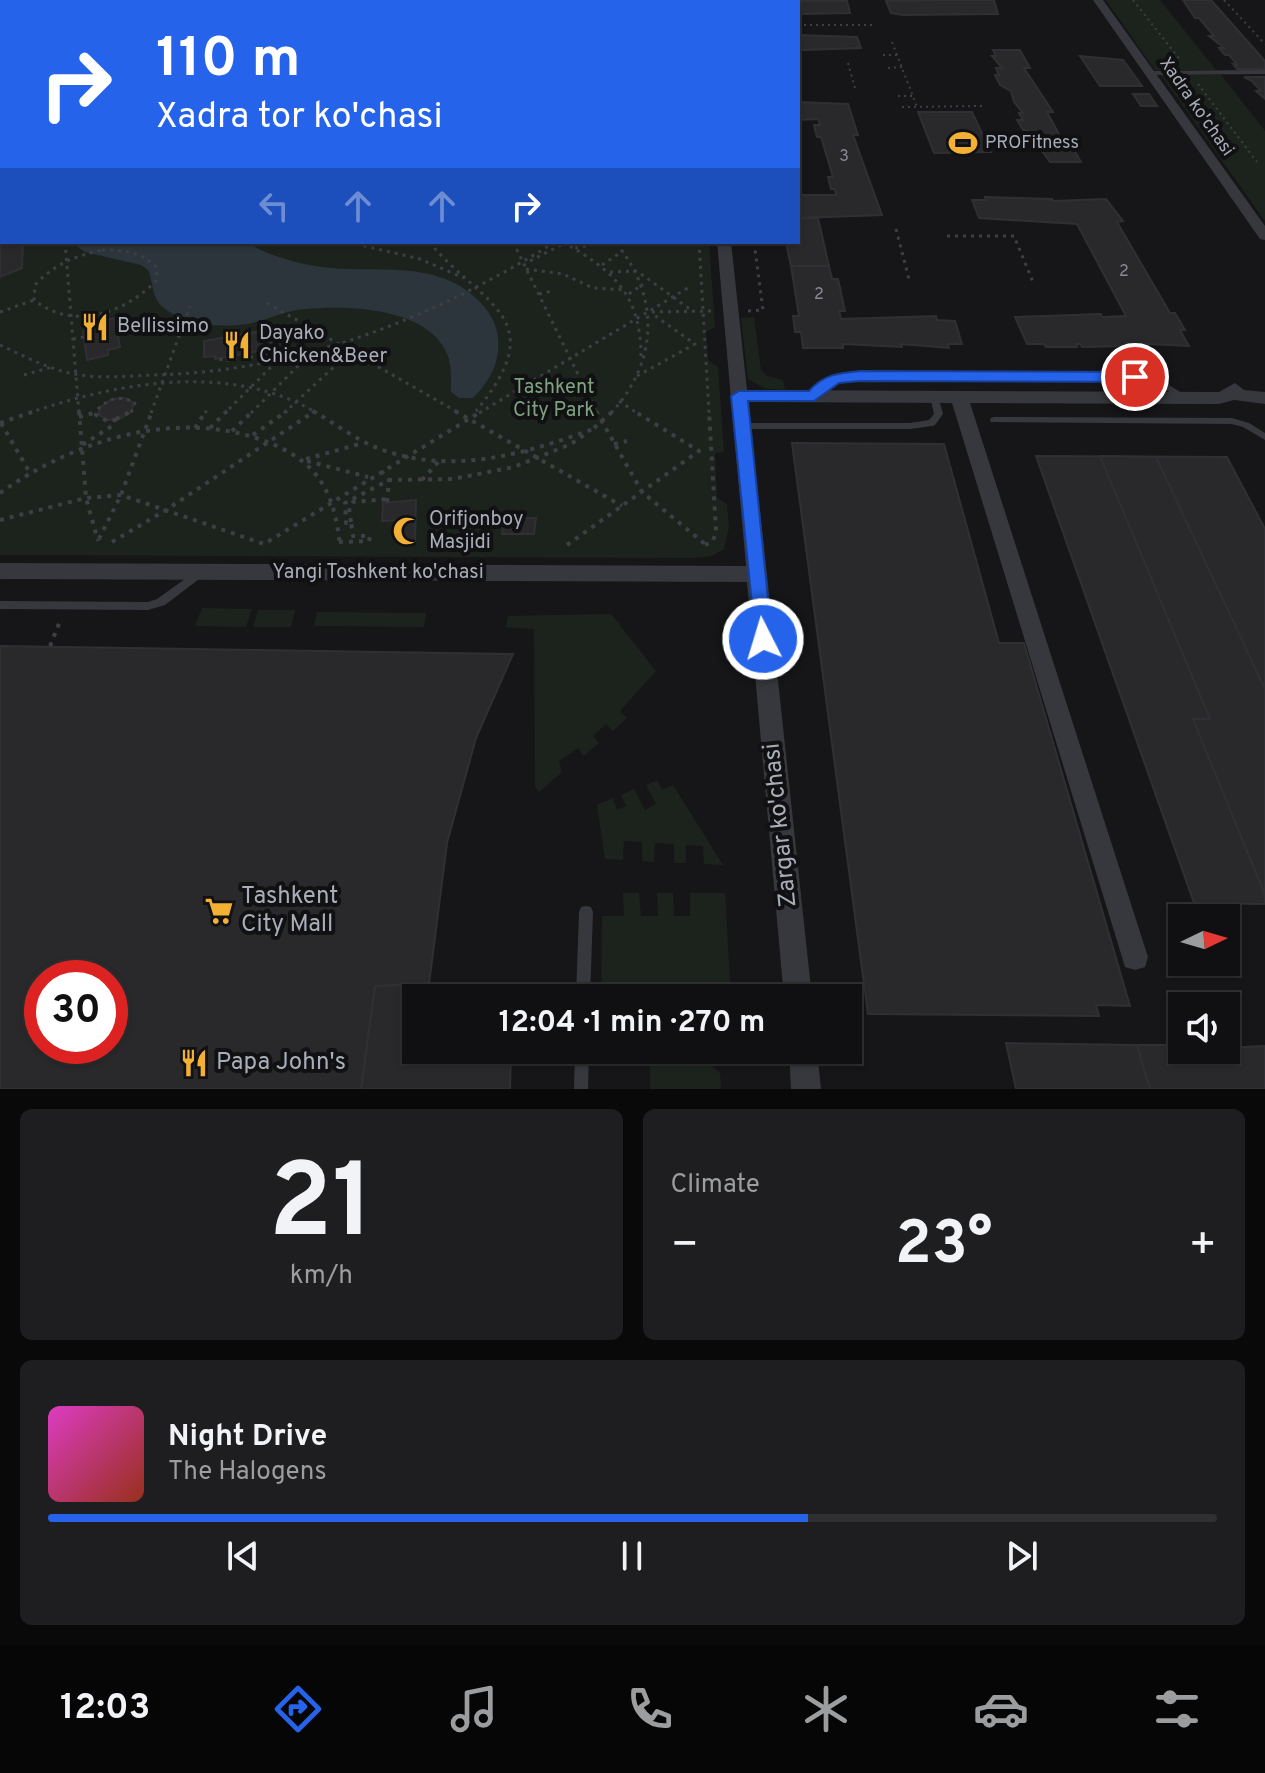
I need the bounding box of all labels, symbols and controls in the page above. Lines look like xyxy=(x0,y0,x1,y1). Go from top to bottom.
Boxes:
text: 110 m xyxy=(156,26,301,96)
icon: right xyxy=(24,32,128,136)
street label: Xadra ko'chasi xyxy=(1153,53,1239,161)
text: Xadra tor ko'chasi xyxy=(156,95,443,141)
sports icon: PROFitness xyxy=(948,128,978,158)
place label: PROFitness xyxy=(985,132,1079,155)
house number: 3 xyxy=(839,147,849,167)
icon: left xyxy=(252,184,296,228)
icon: ahead xyxy=(336,184,380,228)
icon: ahead xyxy=(420,184,464,228)
icon: right xyxy=(504,184,548,228)
house number: 2 xyxy=(1119,262,1129,282)
house number: 2 xyxy=(814,285,824,305)
restaurant icon: Bellissimo xyxy=(80,312,110,342)
place label: Bellissimo xyxy=(117,314,209,340)
place label: Dayako Chicken&Beer xyxy=(259,321,387,370)
restaurant icon: Dayako Chicken&Beer xyxy=(222,330,252,360)
pin xyxy=(1101,343,1169,411)
icon: arrive xyxy=(1113,355,1157,399)
park label: Tashkent City Park xyxy=(513,375,595,424)
place label: Orifjonboy Masjidi xyxy=(429,507,524,556)
mosque icon: Orifjonboy Masjidi xyxy=(392,516,422,546)
street label: Yangi Toshkent ko'chasi xyxy=(272,560,484,586)
position arrow xyxy=(721,597,805,681)
street label: Zargar ko'chasi xyxy=(757,741,805,909)
place label: Tashkent City Mall xyxy=(241,882,338,940)
supermarket icon: Tashkent City Mall xyxy=(204,896,234,926)
north arrow xyxy=(1168,904,1240,976)
map controls xyxy=(1168,904,1240,1064)
speed limit sign: 30 xyxy=(24,960,128,1064)
button: sound xyxy=(1168,992,1240,1064)
text: 12:04 · 1 min · 270 m xyxy=(499,1005,765,1042)
restaurant icon: Papa John's xyxy=(179,1048,209,1078)
place label: Papa John's xyxy=(216,1048,346,1078)
text: 21 xyxy=(269,1142,374,1274)
text: Climate xyxy=(671,1169,760,1202)
text: 23° xyxy=(895,1209,993,1285)
text: − xyxy=(671,1219,699,1275)
text: + xyxy=(1189,1219,1217,1275)
text: km/h xyxy=(290,1260,353,1293)
text: Night Drive xyxy=(168,1419,327,1456)
text: The Halogens xyxy=(168,1456,327,1489)
icon: previous xyxy=(221,1534,265,1578)
icon: pause xyxy=(610,1534,654,1578)
icon: next xyxy=(1000,1534,1044,1578)
icon: directions xyxy=(270,1681,326,1737)
icon: music xyxy=(446,1681,502,1737)
icon: phone xyxy=(622,1681,678,1737)
icon: climate xyxy=(798,1681,854,1737)
icon: car xyxy=(973,1681,1029,1737)
icon: filters xyxy=(1149,1681,1205,1737)
text: 12:03 xyxy=(60,1686,150,1732)

